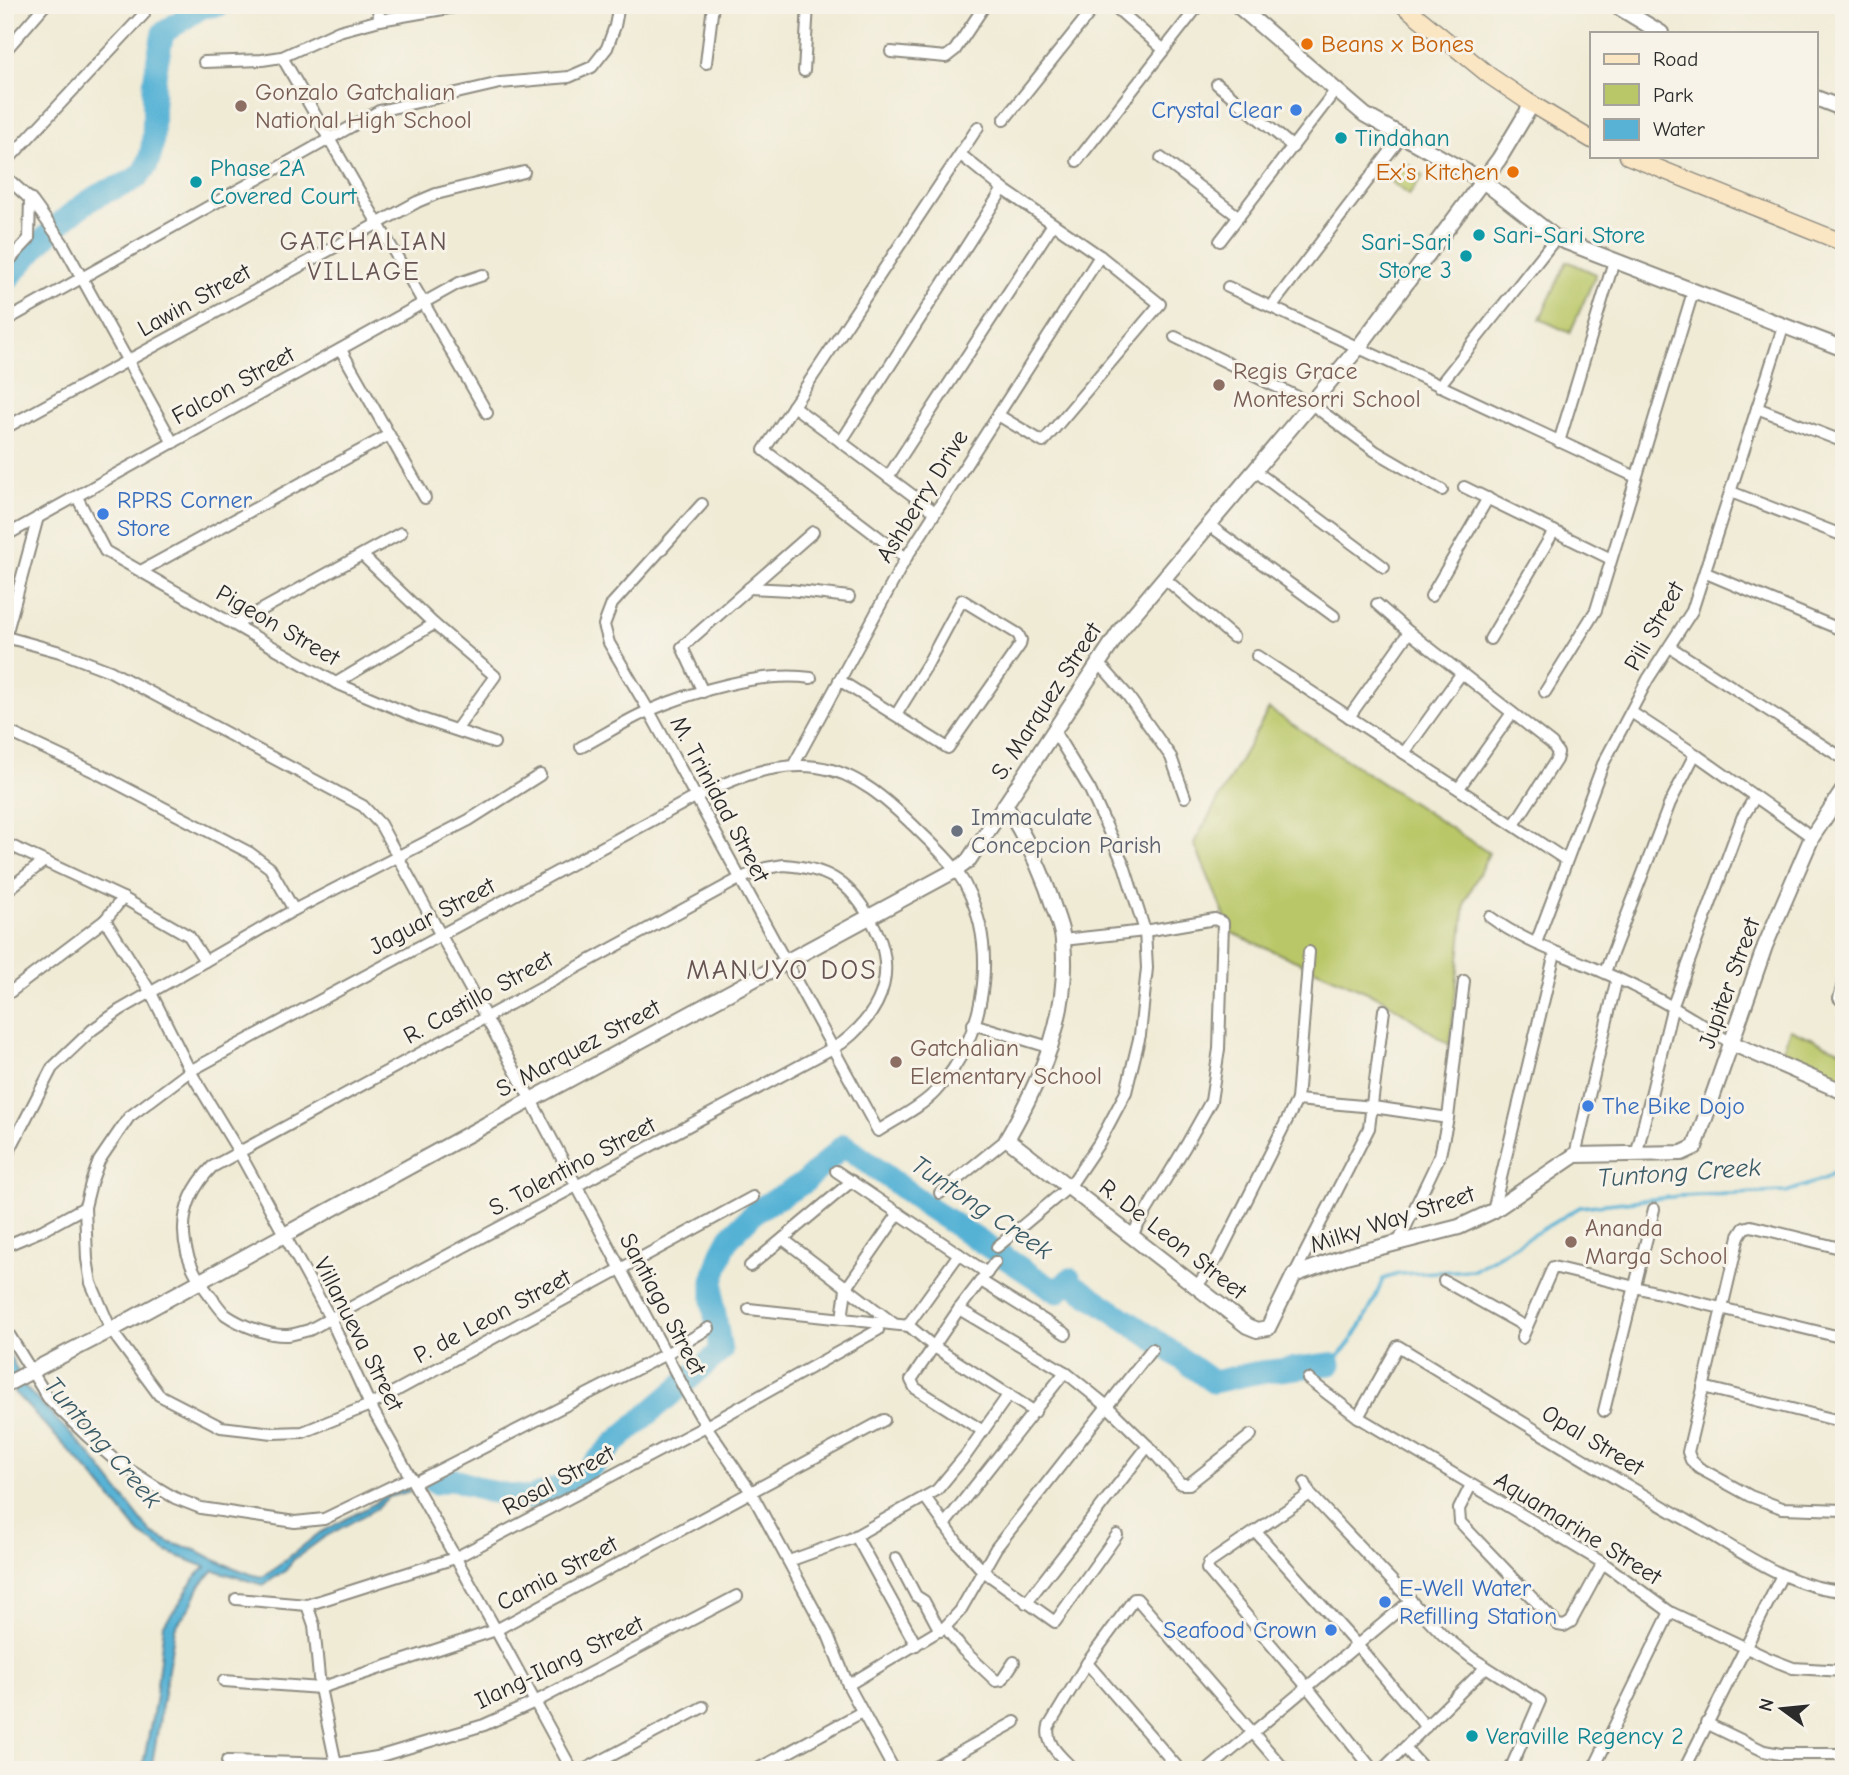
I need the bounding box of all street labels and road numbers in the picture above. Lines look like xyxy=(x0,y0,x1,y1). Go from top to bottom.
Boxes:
street label: Lawin Street xyxy=(132,257,257,343)
street label: Falcon Street xyxy=(167,339,300,430)
street label: Ashberry Drive xyxy=(870,425,974,567)
street label: Pili Street xyxy=(1618,575,1690,676)
street label: Pigeon Street xyxy=(211,578,346,672)
street label: S. Marquez Street xyxy=(985,616,1108,785)
street label: M. Trinidad Street xyxy=(664,711,776,888)
street label: Jaguar Street xyxy=(364,871,501,961)
street label: Jupiter Street xyxy=(1692,913,1766,1052)
street label: R. Castillo Street xyxy=(398,944,559,1050)
street label: S. Marquez Street xyxy=(491,992,666,1103)
street label: S. Tolentino Street xyxy=(484,1110,661,1222)
street label: R. De Leon Street xyxy=(1094,1173,1253,1306)
street label: Milky Way Street xyxy=(1306,1179,1479,1259)
street label: Santiago Street xyxy=(614,1228,713,1381)
street label: Villanueva Street xyxy=(308,1252,410,1417)
street label: P. de Leon Street xyxy=(409,1262,576,1369)
street label: Opal Street xyxy=(1537,1399,1650,1482)
street label: Rosal Street xyxy=(497,1438,620,1521)
street label: Aquamarine Street xyxy=(1489,1465,1668,1591)
street label: Camia Street xyxy=(492,1529,623,1617)
street label: Ilang-Ilang Street xyxy=(470,1609,649,1715)

